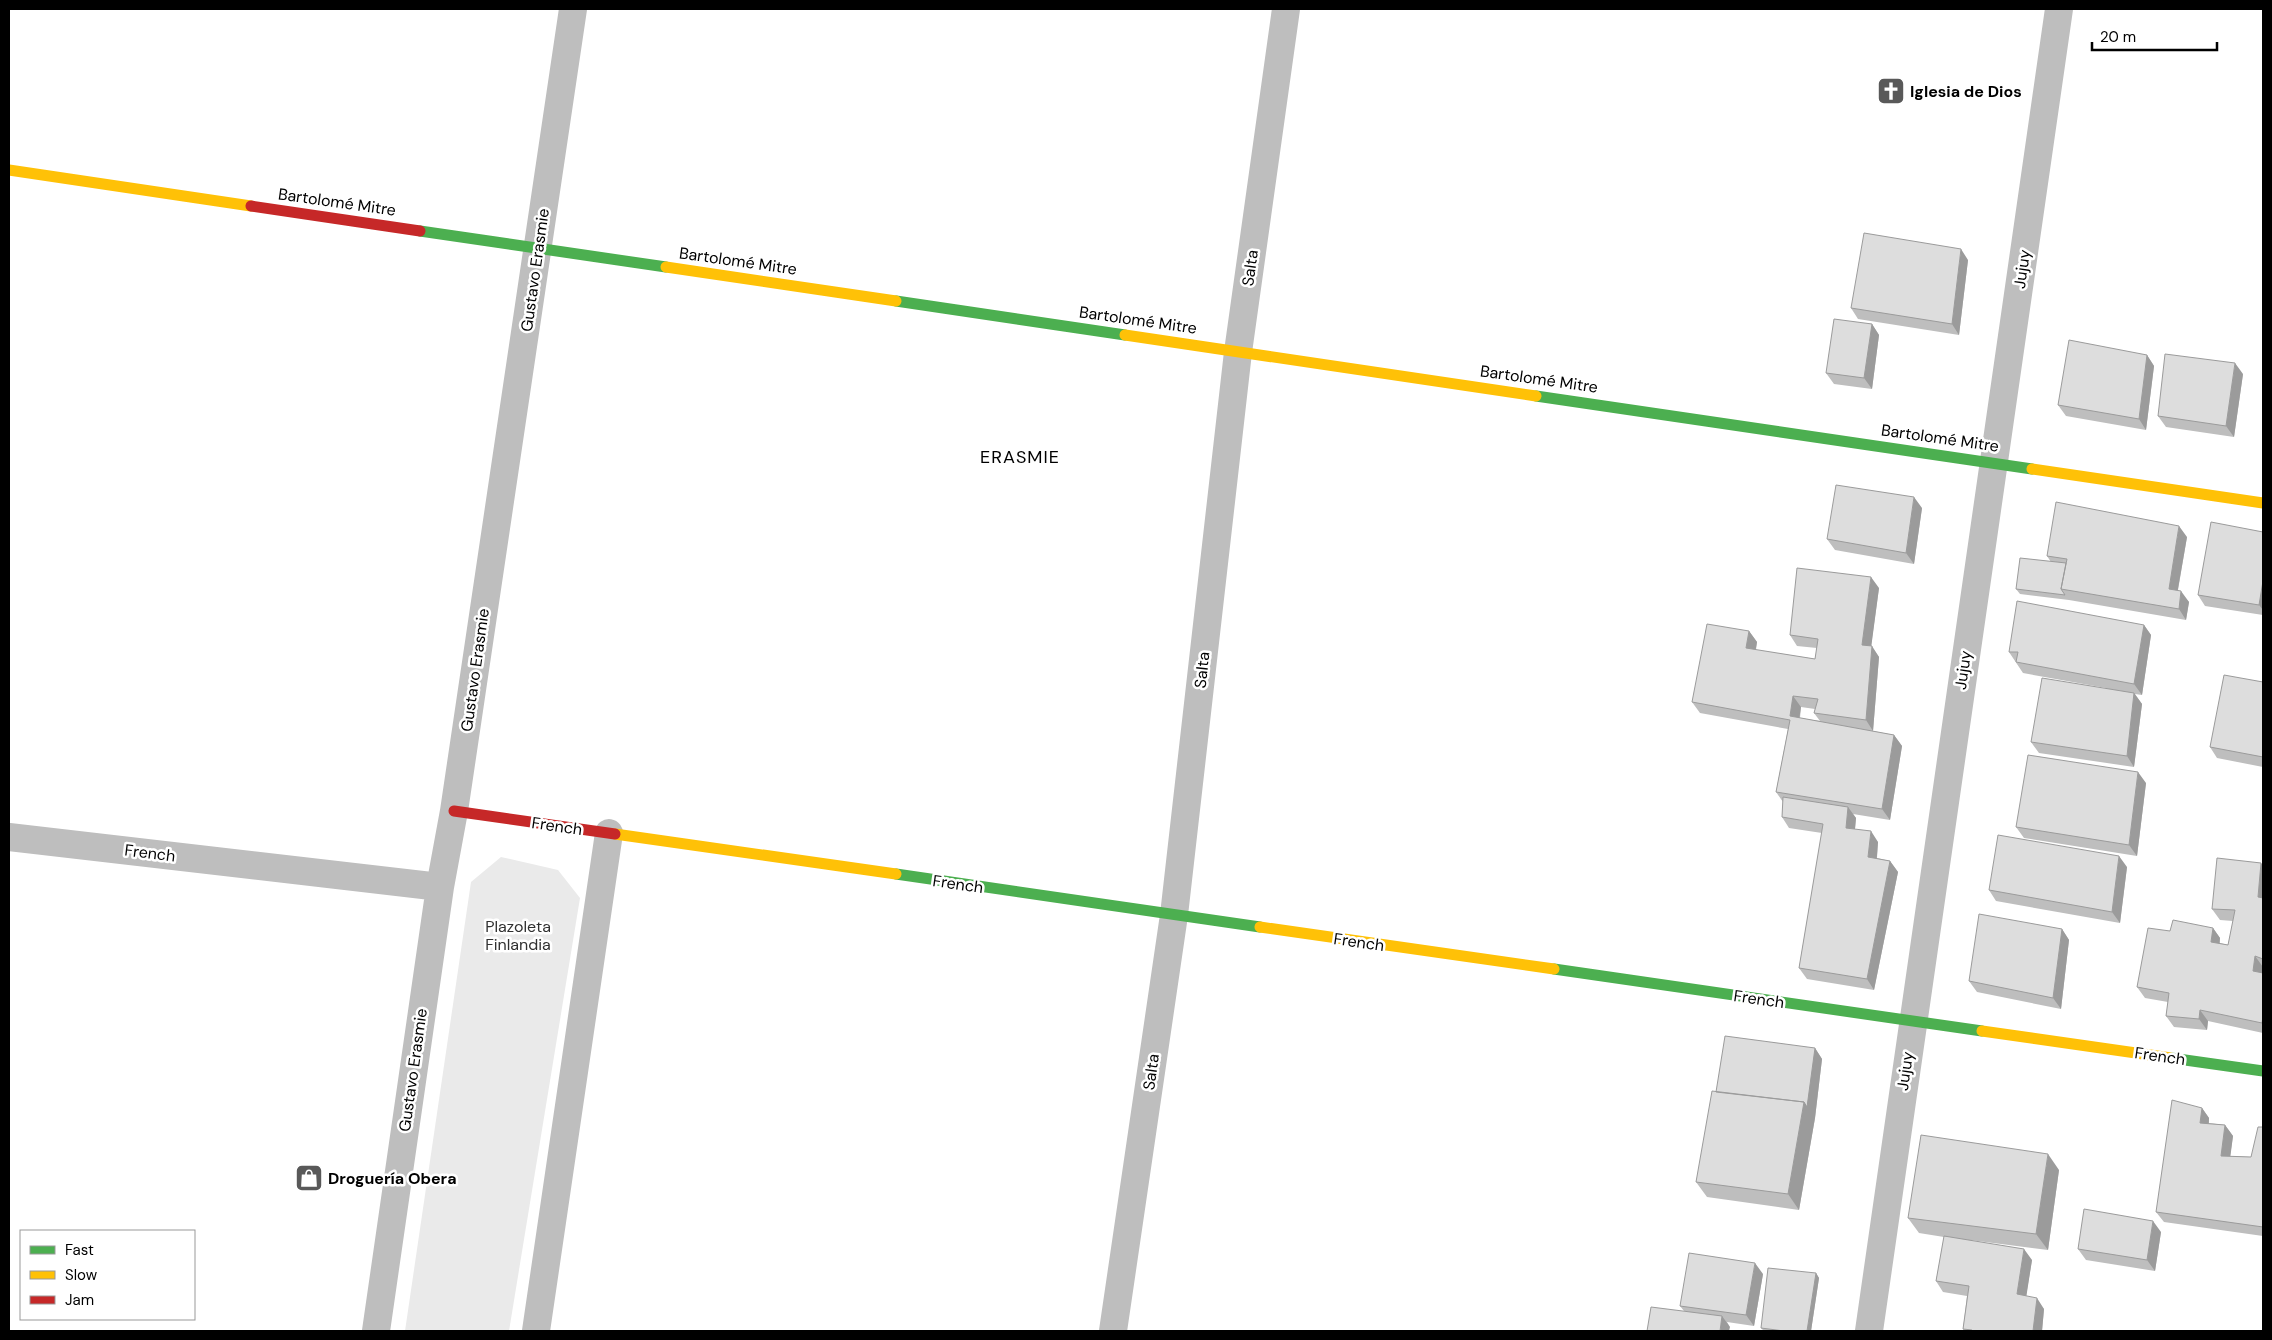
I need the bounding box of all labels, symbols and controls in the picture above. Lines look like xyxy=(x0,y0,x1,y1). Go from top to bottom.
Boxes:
scale bar xyxy=(2092,20,2217,52)
text: 20 m xyxy=(2100,27,2136,47)
church icon: Iglesia de Dios xyxy=(1876,76,1906,106)
place label: Iglesia de Dios xyxy=(1910,81,2022,102)
street label: Bartolomé Mitre xyxy=(277,183,397,221)
street label: Gustavo Erasmie xyxy=(516,207,554,333)
street label: Bartolomé Mitre xyxy=(678,242,798,280)
street label: Salta xyxy=(1237,248,1263,288)
street label: Jujuy xyxy=(2009,248,2035,290)
street label: Bartolomé Mitre xyxy=(1078,301,1198,339)
street label: Bartolomé Mitre xyxy=(1479,360,1599,398)
street label: Bartolomé Mitre xyxy=(1880,419,2000,457)
district label: ERASMIE xyxy=(980,445,1060,469)
street label: Gustavo Erasmie xyxy=(456,607,494,733)
street label: Jujuy xyxy=(1950,649,1976,691)
street label: Salta xyxy=(1190,651,1214,689)
street label: French xyxy=(530,812,584,840)
street label: French xyxy=(124,839,176,867)
street label: French xyxy=(931,870,985,898)
park label: Plazoleta Finlandia xyxy=(485,916,551,955)
street label: French xyxy=(1332,928,1386,956)
street label: French xyxy=(1732,985,1786,1013)
street label: Gustavo Erasmie xyxy=(394,1007,432,1133)
street label: French xyxy=(2133,1042,2187,1070)
street label: Jujuy xyxy=(1892,1050,1918,1092)
street label: Salta xyxy=(1138,1052,1164,1092)
shop icon: Droguería Obera xyxy=(294,1163,324,1193)
place label: Droguería Obera xyxy=(328,1168,457,1189)
legend xyxy=(20,1230,195,1320)
text: Fast xyxy=(65,1240,94,1260)
text: Slow xyxy=(65,1265,98,1285)
text: Jam xyxy=(65,1290,94,1310)

